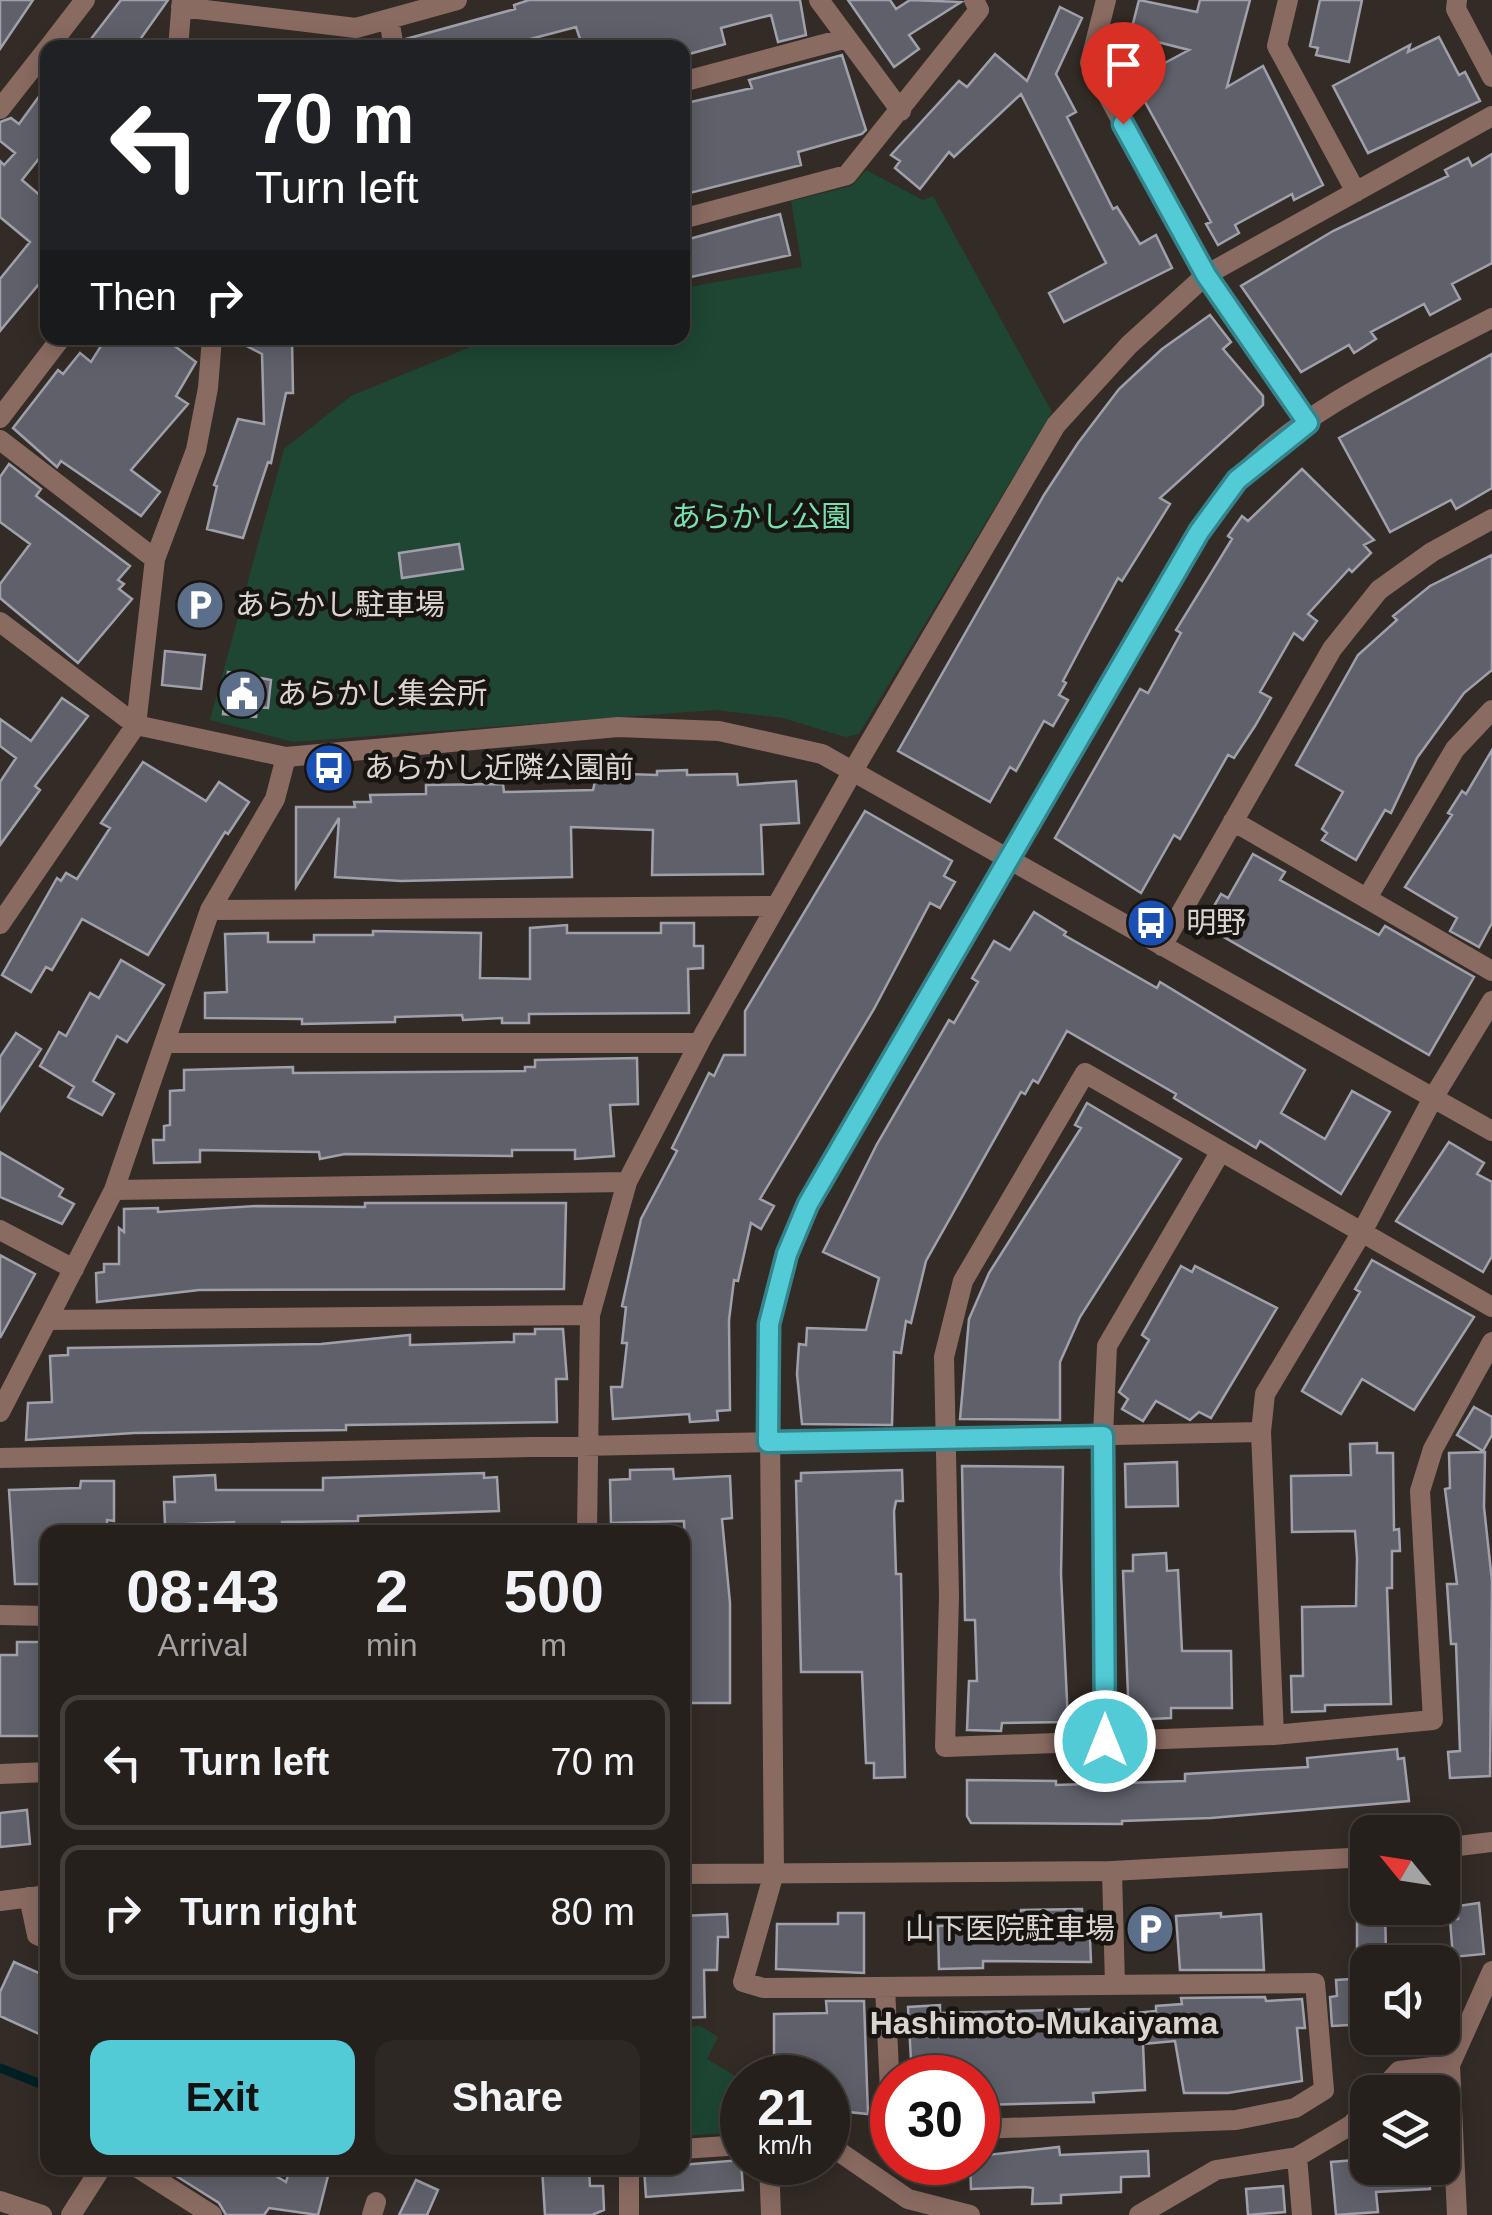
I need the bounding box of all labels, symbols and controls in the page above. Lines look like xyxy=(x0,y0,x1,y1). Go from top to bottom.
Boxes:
pin xyxy=(1081,22,1166,125)
icon: arrive xyxy=(1096,37,1151,92)
icon: left xyxy=(90,80,220,210)
text: 70 m xyxy=(255,80,415,158)
text: Turn left xyxy=(255,162,418,213)
icon: right xyxy=(197,270,252,325)
text: Then xyxy=(90,276,177,318)
park label: あらかし公園 xyxy=(671,500,851,533)
parking icon: あらかし駐車場 xyxy=(174,579,226,631)
place label: あらかし駐車場 xyxy=(235,588,445,621)
public building icon: あらかし集会所 xyxy=(216,668,268,720)
place label: あらかし集会所 xyxy=(277,677,487,710)
bus stop icon: あらかし近隣公園前 xyxy=(303,742,355,794)
place label: あらかし近隣公園前 xyxy=(364,751,634,784)
bus stop icon: 明野 xyxy=(1125,897,1177,949)
place label: 明野 xyxy=(1186,906,1246,939)
text: 08:43 xyxy=(126,1558,280,1625)
text: 2 xyxy=(375,1558,408,1625)
text: 500 xyxy=(504,1558,604,1625)
text: Arrival xyxy=(158,1627,248,1663)
text: min xyxy=(366,1627,417,1663)
text: m xyxy=(540,1627,567,1663)
position arrow xyxy=(1053,1689,1157,1793)
icon: left xyxy=(95,1735,150,1790)
text: Turn left xyxy=(180,1741,329,1783)
text: 70 m xyxy=(551,1741,635,1783)
north arrow xyxy=(1350,1815,1460,1925)
map controls xyxy=(1350,1815,1460,2185)
icon: right xyxy=(95,1885,150,1940)
text: Turn right xyxy=(180,1891,357,1933)
text: 80 m xyxy=(551,1891,635,1933)
parking icon: 山下医院駐車場 xyxy=(1124,1903,1176,1955)
place label: 山下医院駐車場 xyxy=(905,1912,1115,1945)
button: sound xyxy=(1350,1945,1460,2055)
district label: Hashimoto-Mukaiyama xyxy=(870,2005,1218,2041)
button: Exit xyxy=(90,2040,355,2155)
button: Share xyxy=(375,2040,640,2155)
speed limit sign: 30 xyxy=(870,2055,1000,2185)
button: layers xyxy=(1350,2075,1460,2185)
text: 21 xyxy=(757,2080,813,2136)
text: km/h xyxy=(758,2131,812,2159)

